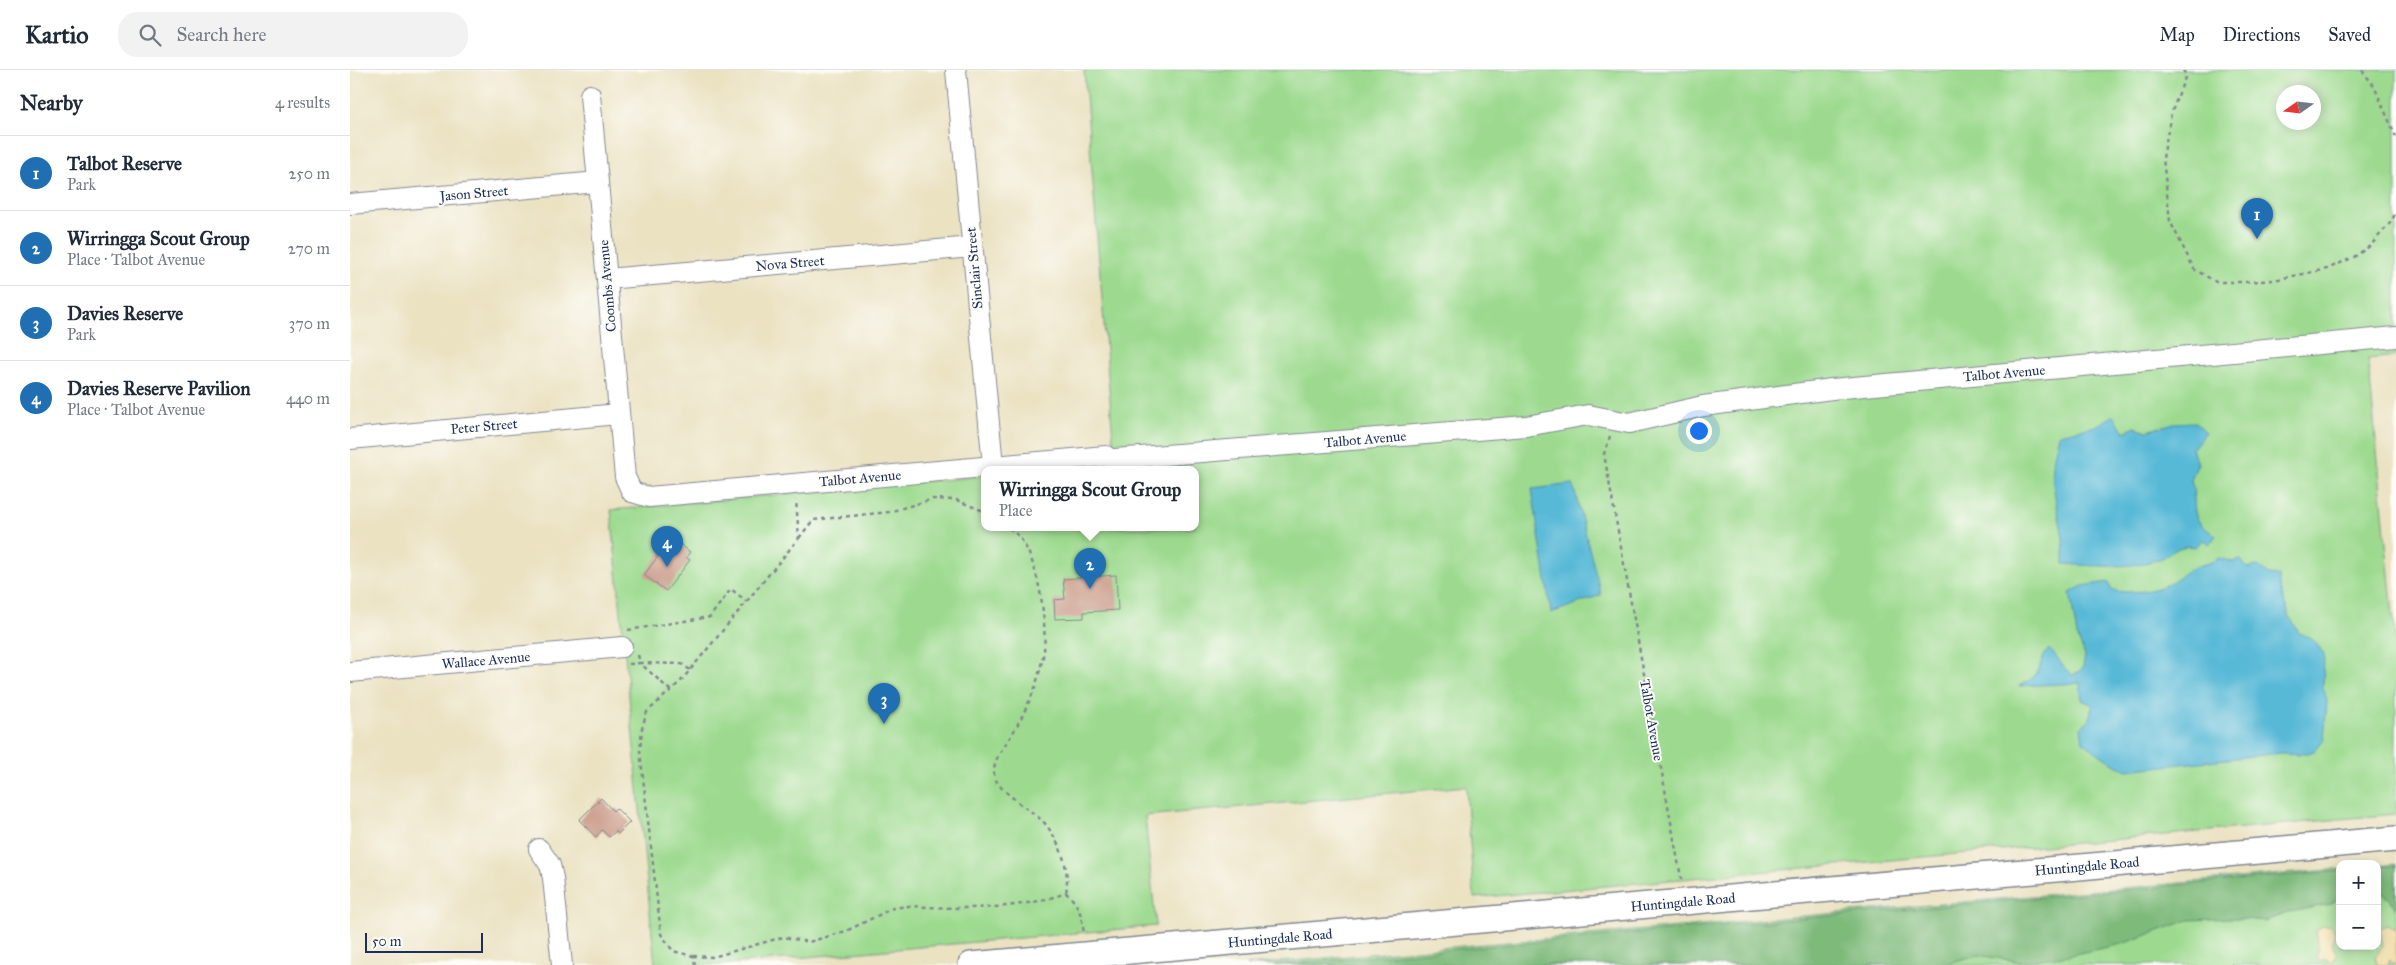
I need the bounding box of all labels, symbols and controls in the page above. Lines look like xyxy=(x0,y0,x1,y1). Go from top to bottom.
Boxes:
search box xyxy=(118,12,468,57)
text: Kartio xyxy=(25,20,88,50)
icon: search xyxy=(136,21,164,49)
text: Search here xyxy=(176,23,266,46)
text: Map xyxy=(2159,24,2195,46)
text: Directions xyxy=(2223,24,2300,46)
text: Saved xyxy=(2328,24,2371,46)
north arrow xyxy=(2276,85,2321,130)
text: Nearby xyxy=(20,90,83,116)
text: 4 results xyxy=(275,93,330,112)
text: Talbot Reserve xyxy=(67,152,182,175)
text: 1 xyxy=(33,164,39,183)
text: 250 m xyxy=(289,164,330,183)
text: Park xyxy=(67,175,96,194)
street label: Jason Street xyxy=(437,182,509,206)
pin: 1 xyxy=(2241,198,2273,239)
street label: Sinclair Street xyxy=(962,226,987,310)
text: Wirringga Scout Group xyxy=(67,227,250,250)
text: 2 xyxy=(32,239,40,258)
text: 270 m xyxy=(288,239,330,258)
street label: Coombs Avenue xyxy=(595,239,620,333)
text: Place · Talbot Avenue xyxy=(67,250,205,269)
street label: Nova Street xyxy=(755,252,825,275)
text: Davies Reserve xyxy=(67,302,183,325)
text: 3 xyxy=(33,314,39,333)
text: 370 m xyxy=(289,314,330,333)
text: Park xyxy=(67,325,96,344)
street label: Talbot Avenue xyxy=(1962,361,2046,386)
text: Davies Reserve Pavilion xyxy=(67,377,250,400)
text: 4 xyxy=(32,389,40,408)
text: 440 m xyxy=(286,389,330,408)
text: Place · Talbot Avenue xyxy=(67,400,205,419)
street label: Peter Street xyxy=(450,415,518,438)
your location xyxy=(1686,418,1712,444)
street label: Talbot Avenue xyxy=(1323,427,1407,452)
street label: Talbot Avenue xyxy=(818,466,902,491)
popup xyxy=(981,466,1199,531)
text: Wirringga Scout Group xyxy=(999,478,1181,501)
text: Place xyxy=(999,501,1032,520)
pin: 4 xyxy=(651,526,683,567)
pin: 2 xyxy=(1074,548,1106,589)
street label: Wallace Avenue xyxy=(441,648,531,673)
street label: Talbot Avenue xyxy=(1636,678,1667,762)
pin: 3 xyxy=(868,683,900,724)
street label: Huntingdale Road xyxy=(2034,853,2140,880)
map controls xyxy=(2336,860,2381,950)
button: + xyxy=(2336,860,2381,905)
street label: Huntingdale Road xyxy=(1630,889,1736,916)
button: − xyxy=(2336,905,2381,950)
street label: Huntingdale Road xyxy=(1227,925,1333,952)
scale bar xyxy=(365,930,482,953)
text: 50 m xyxy=(372,933,401,950)

